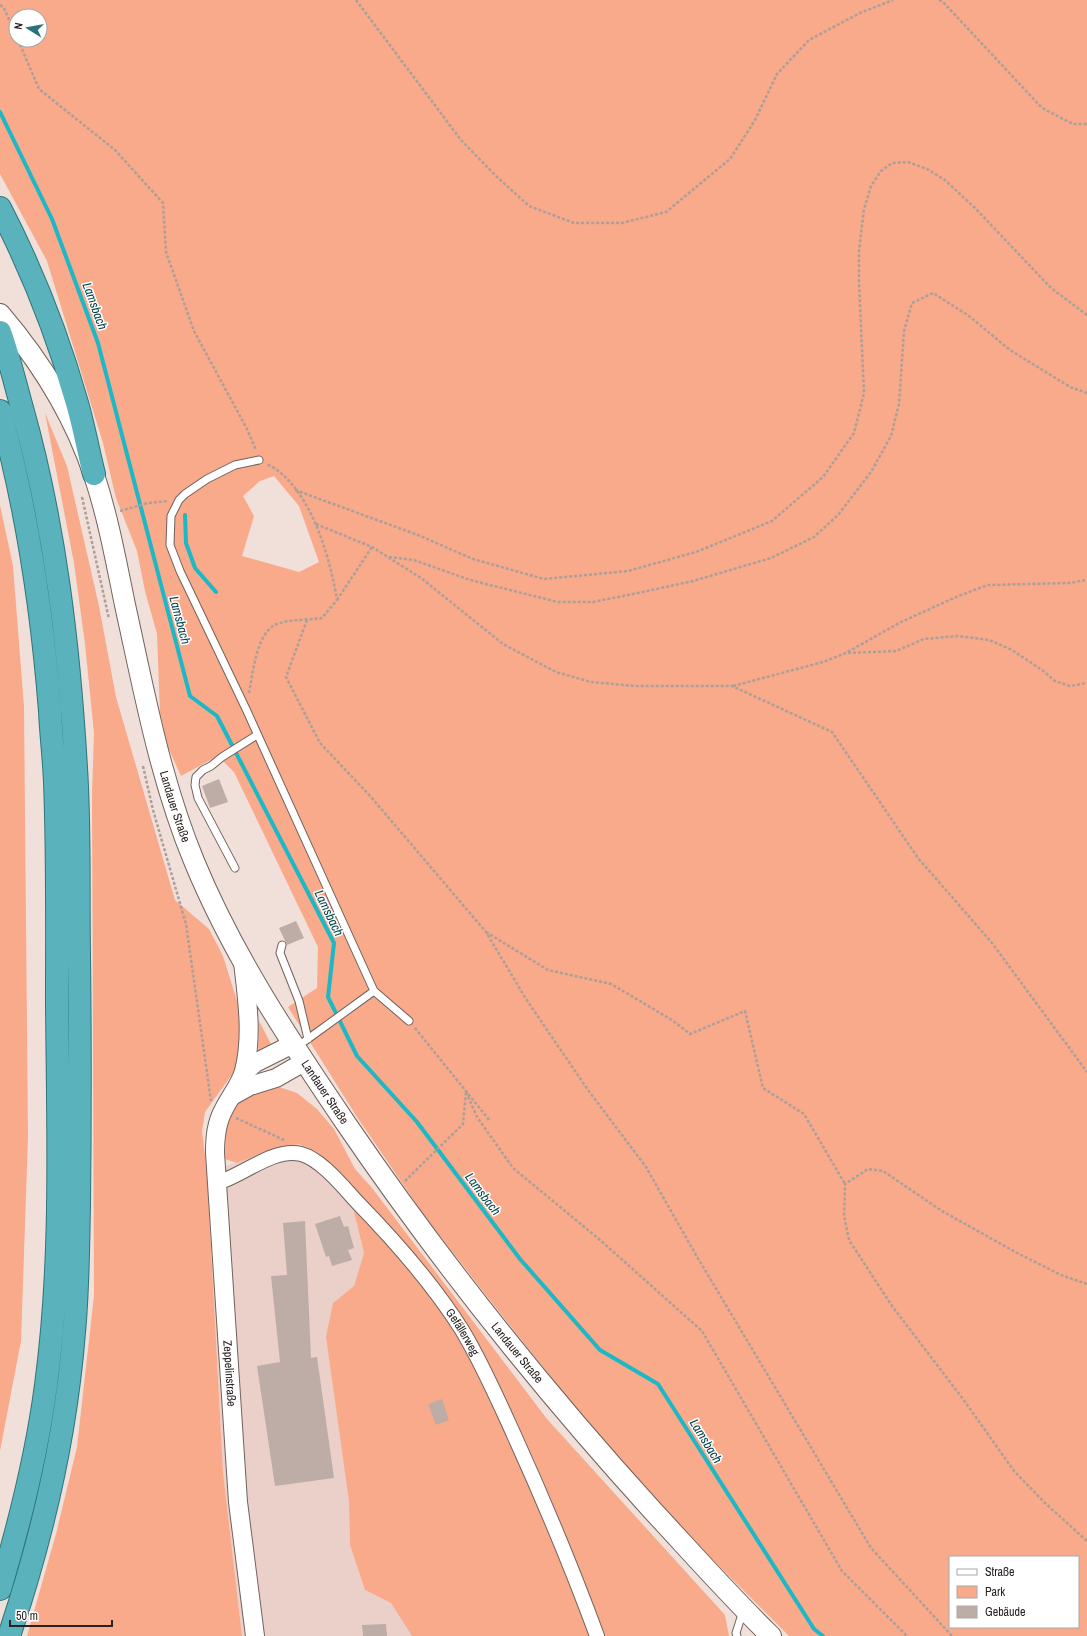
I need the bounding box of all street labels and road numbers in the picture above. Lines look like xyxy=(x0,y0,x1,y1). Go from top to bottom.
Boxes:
street label: Landauer Straße xyxy=(156,769,194,844)
street label: Landauer Straße xyxy=(298,1057,352,1127)
street label: Gefällerweg xyxy=(442,1305,483,1359)
street label: Landauer Straße xyxy=(488,1319,547,1387)
street label: Zeppelinstraße xyxy=(219,1340,240,1407)

